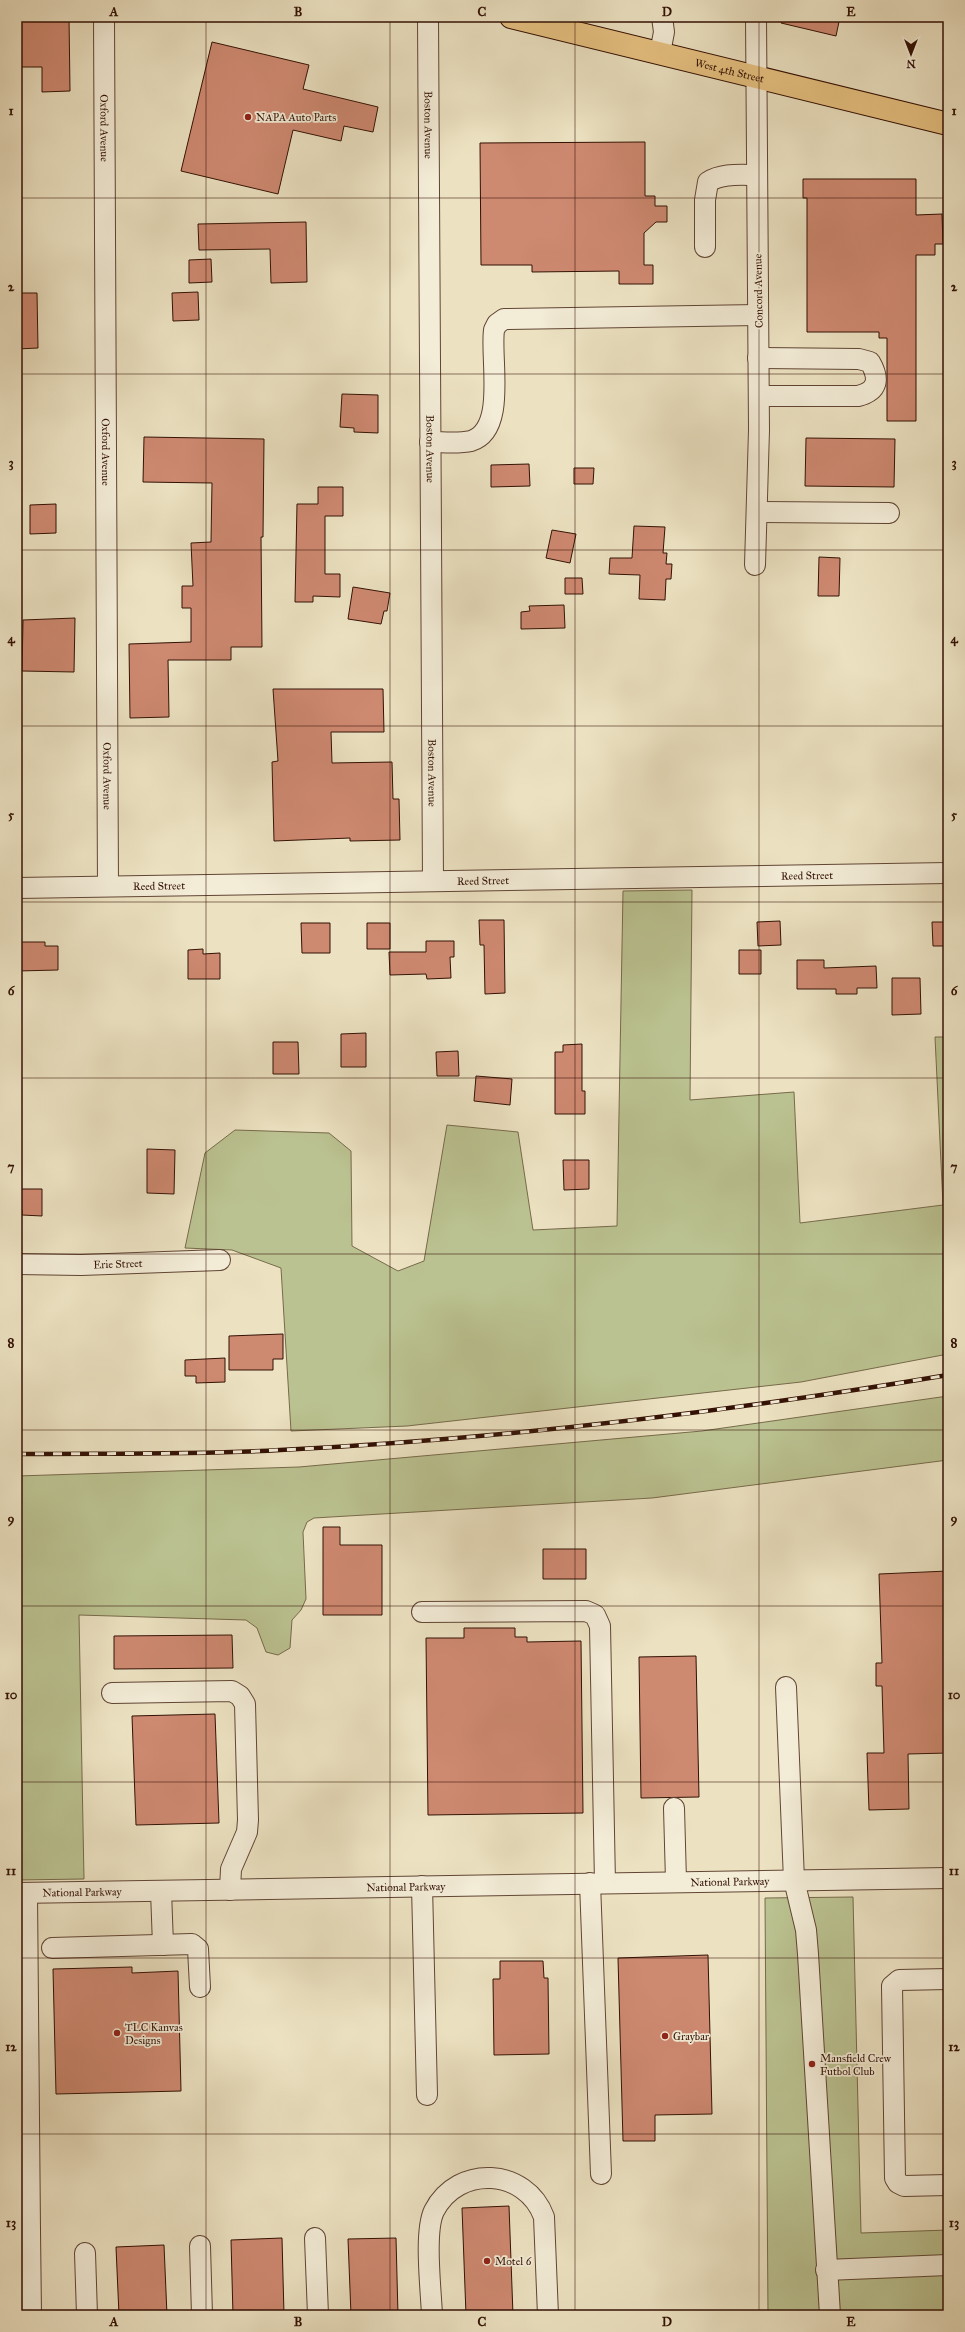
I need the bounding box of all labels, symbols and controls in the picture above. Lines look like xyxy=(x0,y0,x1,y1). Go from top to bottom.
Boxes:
text: A xyxy=(109,4,119,20)
text: B xyxy=(294,4,303,20)
text: C xyxy=(478,4,487,20)
text: D xyxy=(662,4,672,20)
text: E xyxy=(846,4,856,20)
north arrow xyxy=(891,34,931,74)
street label: West 4th Street xyxy=(693,56,765,86)
text: N xyxy=(906,57,916,70)
street label: Boston Avenue xyxy=(421,91,435,159)
street label: Oxford Avenue xyxy=(97,94,111,162)
text: 1 xyxy=(8,103,14,119)
text: 1 xyxy=(951,103,957,119)
place label: NAPA Auto Parts xyxy=(256,111,336,124)
marker: NAPA Auto Parts xyxy=(243,112,253,122)
street label: Concord Avenue xyxy=(751,253,766,328)
text: 2 xyxy=(8,279,15,295)
text: 2 xyxy=(951,279,958,295)
street label: Boston Avenue xyxy=(423,415,437,483)
street label: Oxford Avenue xyxy=(99,418,112,486)
text: 3 xyxy=(8,455,14,471)
text: 3 xyxy=(951,455,957,471)
text: 4 xyxy=(7,631,15,647)
text: 4 xyxy=(950,631,958,647)
street label: Boston Avenue xyxy=(425,739,439,807)
street label: Oxford Avenue xyxy=(100,742,114,810)
text: 5 xyxy=(8,807,15,823)
text: 5 xyxy=(951,807,958,823)
street label: Reed Street xyxy=(781,869,833,883)
street label: Reed Street xyxy=(457,874,509,888)
street label: Reed Street xyxy=(133,879,185,893)
text: 6 xyxy=(8,983,16,999)
text: 6 xyxy=(951,983,959,999)
text: 7 xyxy=(8,1159,15,1175)
text: 7 xyxy=(951,1159,958,1175)
street label: Erie Street xyxy=(93,1257,143,1272)
text: 8 xyxy=(8,1335,15,1351)
text: 8 xyxy=(951,1335,958,1351)
text: 9 xyxy=(8,1511,15,1527)
text: 9 xyxy=(951,1511,958,1527)
text: 10 xyxy=(5,1687,18,1703)
text: 10 xyxy=(948,1687,961,1703)
text: 11 xyxy=(6,1863,16,1879)
text: 11 xyxy=(949,1863,959,1879)
street label: National Parkway xyxy=(690,1875,770,1889)
street label: National Parkway xyxy=(366,1880,446,1894)
street label: National Parkway xyxy=(42,1885,122,1900)
place label: TLC Kanvas Designs xyxy=(125,2021,183,2047)
marker: TLC Kanvas Designs xyxy=(112,2028,122,2038)
place label: Graybar xyxy=(673,2030,710,2043)
marker: Graybar xyxy=(660,2031,670,2041)
text: 12 xyxy=(5,2039,17,2055)
text: 12 xyxy=(948,2039,960,2055)
place label: Mansfield Crew Futbol Club xyxy=(820,2052,892,2078)
marker: Mansfield Crew Futbol Club xyxy=(807,2059,817,2069)
text: 13 xyxy=(6,2215,16,2231)
text: 13 xyxy=(949,2215,959,2231)
place label: Motel 6 xyxy=(495,2255,532,2268)
marker: Motel 6 xyxy=(482,2256,492,2266)
text: A xyxy=(109,2314,119,2330)
text: B xyxy=(294,2314,303,2330)
text: C xyxy=(478,2314,487,2330)
text: D xyxy=(662,2314,672,2330)
text: E xyxy=(846,2314,856,2330)

